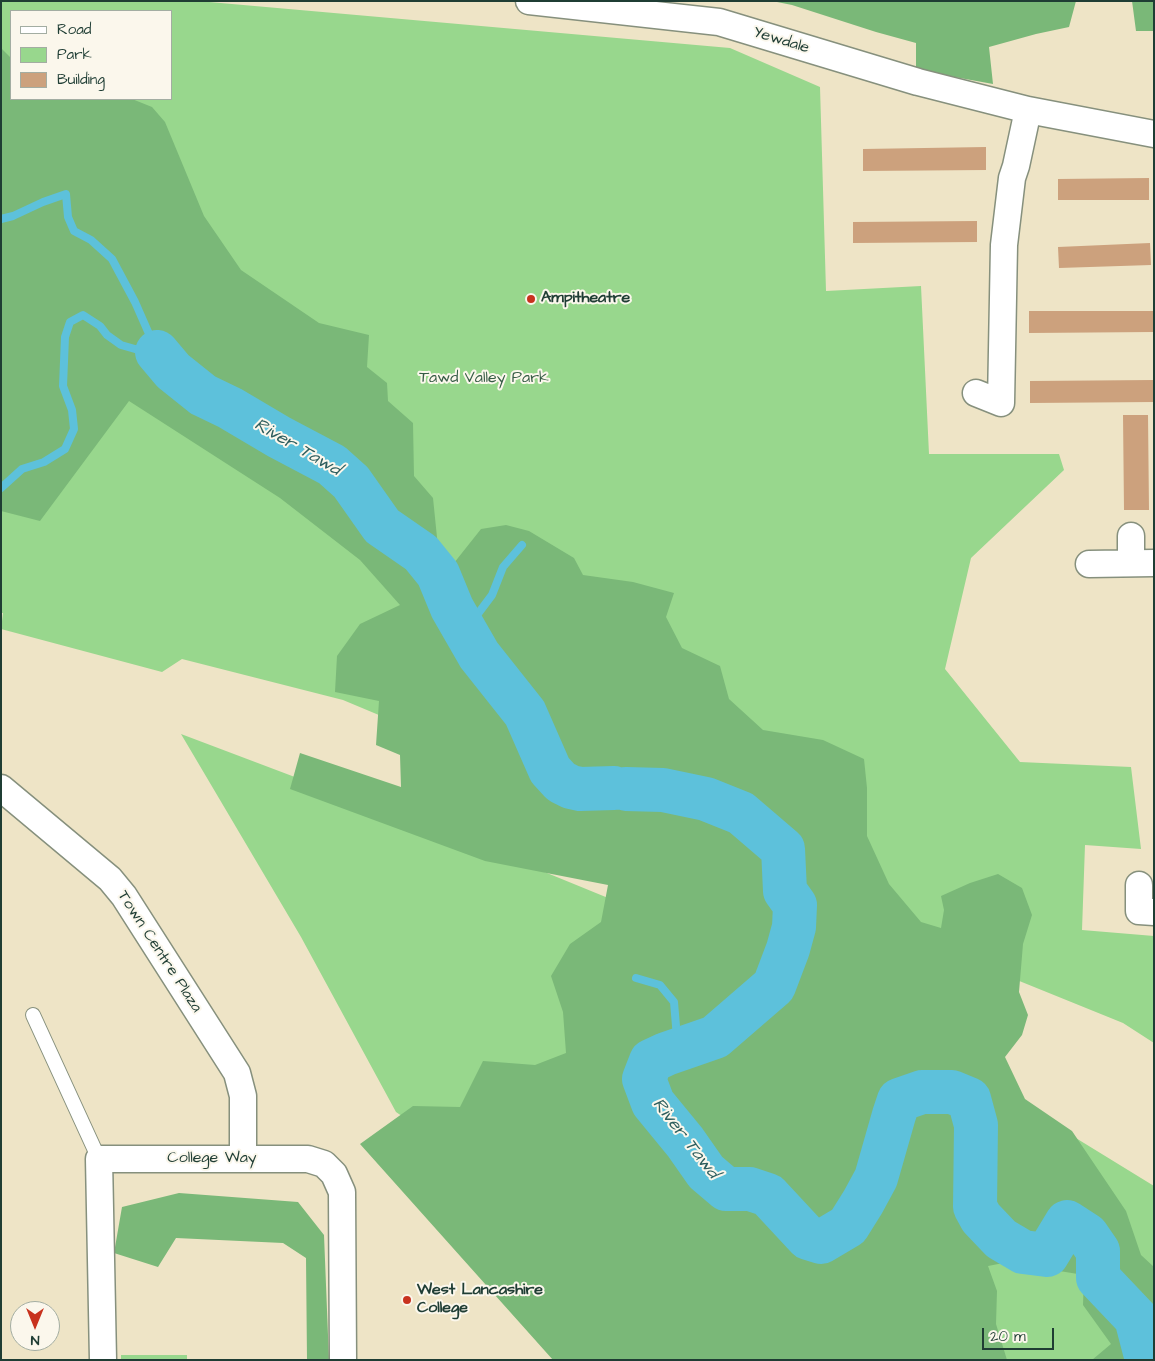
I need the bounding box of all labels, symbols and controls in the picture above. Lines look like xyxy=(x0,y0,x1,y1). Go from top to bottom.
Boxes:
legend xyxy=(10,10,172,100)
text: Road xyxy=(57,19,91,40)
street label: Yewdale xyxy=(751,23,811,59)
text: Park xyxy=(57,44,92,65)
text: Building xyxy=(57,69,105,90)
place label: Ampitheatre xyxy=(541,289,630,309)
marker: Ampitheatre xyxy=(525,293,537,305)
park label: Tawd Valley Park xyxy=(419,369,549,389)
water label: River Tawd xyxy=(250,415,344,481)
street label: Town Centre Plaza xyxy=(112,887,206,1017)
water label: River Tawd xyxy=(647,1095,723,1183)
street label: College Way xyxy=(167,1149,257,1169)
place label: West Lancashire College xyxy=(417,1281,543,1319)
marker: West Lancashire College xyxy=(401,1294,413,1306)
north arrow xyxy=(10,1301,60,1351)
scale bar xyxy=(985,1318,1058,1350)
text: 20 m xyxy=(990,1326,1026,1347)
text: N xyxy=(31,1330,39,1350)

